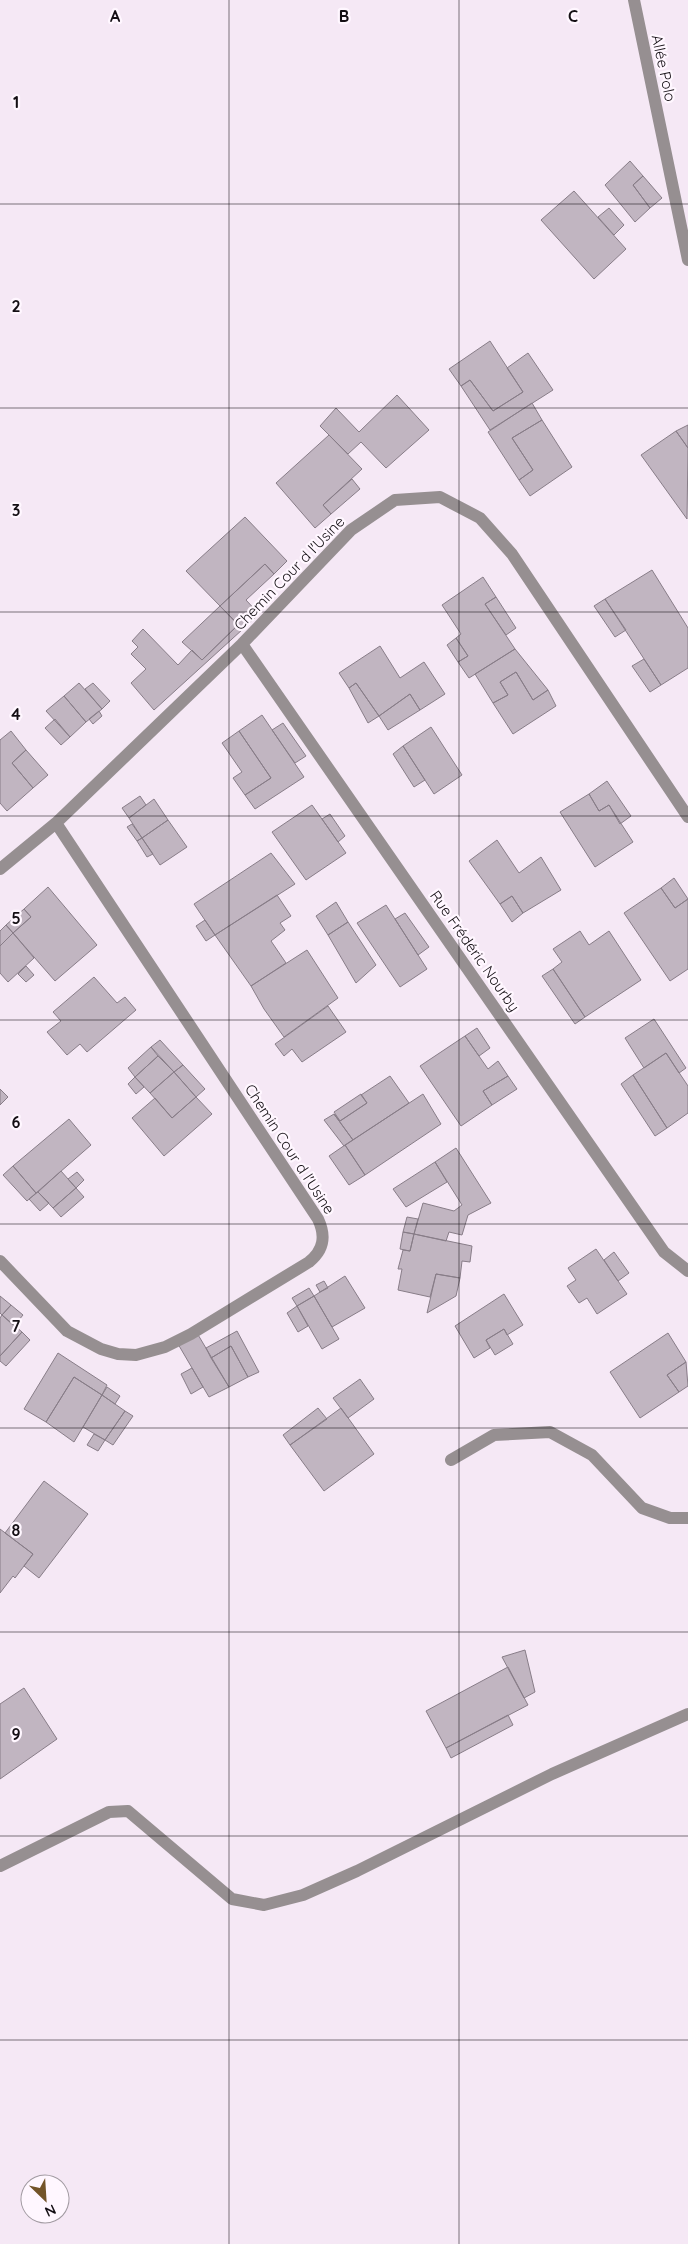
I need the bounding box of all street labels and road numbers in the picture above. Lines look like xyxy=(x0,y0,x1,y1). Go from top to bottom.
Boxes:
street label: Allée Polo xyxy=(648,33,680,103)
street label: Chemin Cour d l'Usine xyxy=(230,512,348,634)
street label: Rue Frédéric Nourby xyxy=(426,887,524,1015)
street label: Chemin Cour d l'Usine xyxy=(241,1080,339,1218)

